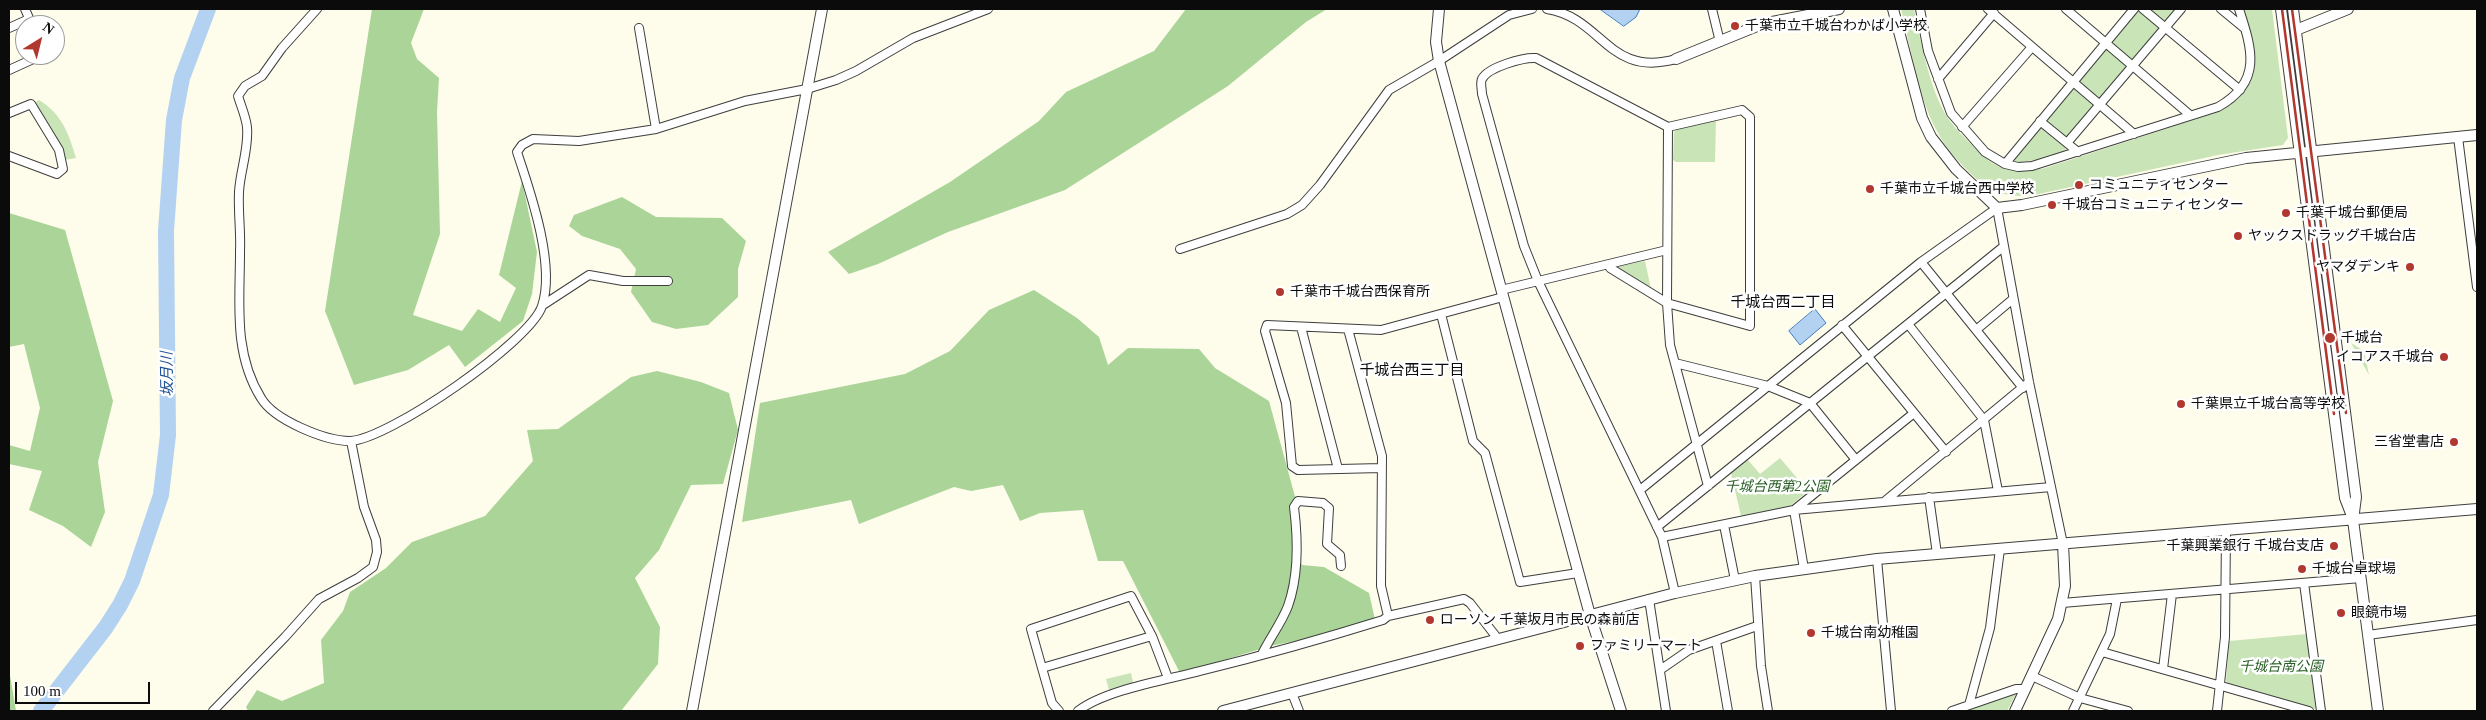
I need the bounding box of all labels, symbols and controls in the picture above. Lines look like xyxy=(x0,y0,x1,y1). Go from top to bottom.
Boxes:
north arrow xyxy=(15,15,65,65)
place label: 千葉市立千城台わかば小学校 xyxy=(1745,18,1927,34)
text: N xyxy=(40,19,57,37)
marker: 千葉市立千城台わかば小学校 xyxy=(1729,20,1741,32)
place label: コミュニティセンター xyxy=(2089,177,2229,193)
marker: コミュニティセンター xyxy=(2073,179,2085,191)
place label: 千葉市立千城台西中学校 xyxy=(1880,181,2034,197)
marker: 千葉市立千城台西中学校 xyxy=(1864,183,1876,195)
place label: 千城台コミュニティセンター xyxy=(2062,197,2244,213)
marker: 千城台コミュニティセンター xyxy=(2046,199,2058,211)
place label: 千葉千城台郵便局 xyxy=(2296,205,2408,221)
marker: 千葉千城台郵便局 xyxy=(2280,207,2292,219)
place label: ヤックスドラッグ千城台店 xyxy=(2248,228,2416,244)
marker: ヤックスドラッグ千城台店 xyxy=(2232,230,2244,242)
place label: ヤマダデンキ xyxy=(2316,259,2400,275)
marker: ヤマダデンキ xyxy=(2404,261,2416,273)
place label: 千葉市千城台西保育所 xyxy=(1290,284,1430,300)
marker: 千葉市千城台西保育所 xyxy=(1274,286,1286,298)
district label: 千城台西二丁目 xyxy=(1731,294,1835,312)
place label: 千城台 xyxy=(2341,330,2383,346)
marker: 千城台 xyxy=(2323,331,2337,345)
place label: イコアス千城台 xyxy=(2336,349,2434,365)
water label: 坂月川 xyxy=(159,351,177,397)
marker: イコアス千城台 xyxy=(2438,351,2450,363)
district label: 千城台西三丁目 xyxy=(1360,362,1464,380)
place label: 千葉県立千城台高等学校 xyxy=(2191,396,2345,412)
marker: 千葉県立千城台高等学校 xyxy=(2175,398,2187,410)
place label: 三省堂書店 xyxy=(2374,434,2444,450)
marker: 三省堂書店 xyxy=(2448,436,2460,448)
park label: 千城台西第2公園 xyxy=(1725,479,1829,495)
place label: 千葉興業銀行 千城台支店 xyxy=(2167,538,2324,554)
marker: 千葉興業銀行 千城台支店 xyxy=(2328,540,2340,552)
place label: 千城台卓球場 xyxy=(2312,561,2396,577)
marker: 千城台卓球場 xyxy=(2296,563,2308,575)
place label: 眼鏡市場 xyxy=(2351,605,2407,621)
marker: 眼鏡市場 xyxy=(2335,607,2347,619)
place label: ローソン 千葉坂月市民の森前店 xyxy=(1440,612,1639,628)
marker: ローソン 千葉坂月市民の森前店 xyxy=(1424,614,1436,626)
place label: 千城台南幼稚園 xyxy=(1821,625,1919,641)
marker: 千城台南幼稚園 xyxy=(1805,627,1817,639)
place label: ファミリーマート xyxy=(1590,638,1702,654)
marker: ファミリーマート xyxy=(1574,640,1586,652)
park label: 千城台南公園 xyxy=(2239,659,2323,675)
scale bar xyxy=(18,672,152,704)
text: 100 m xyxy=(23,683,61,699)

